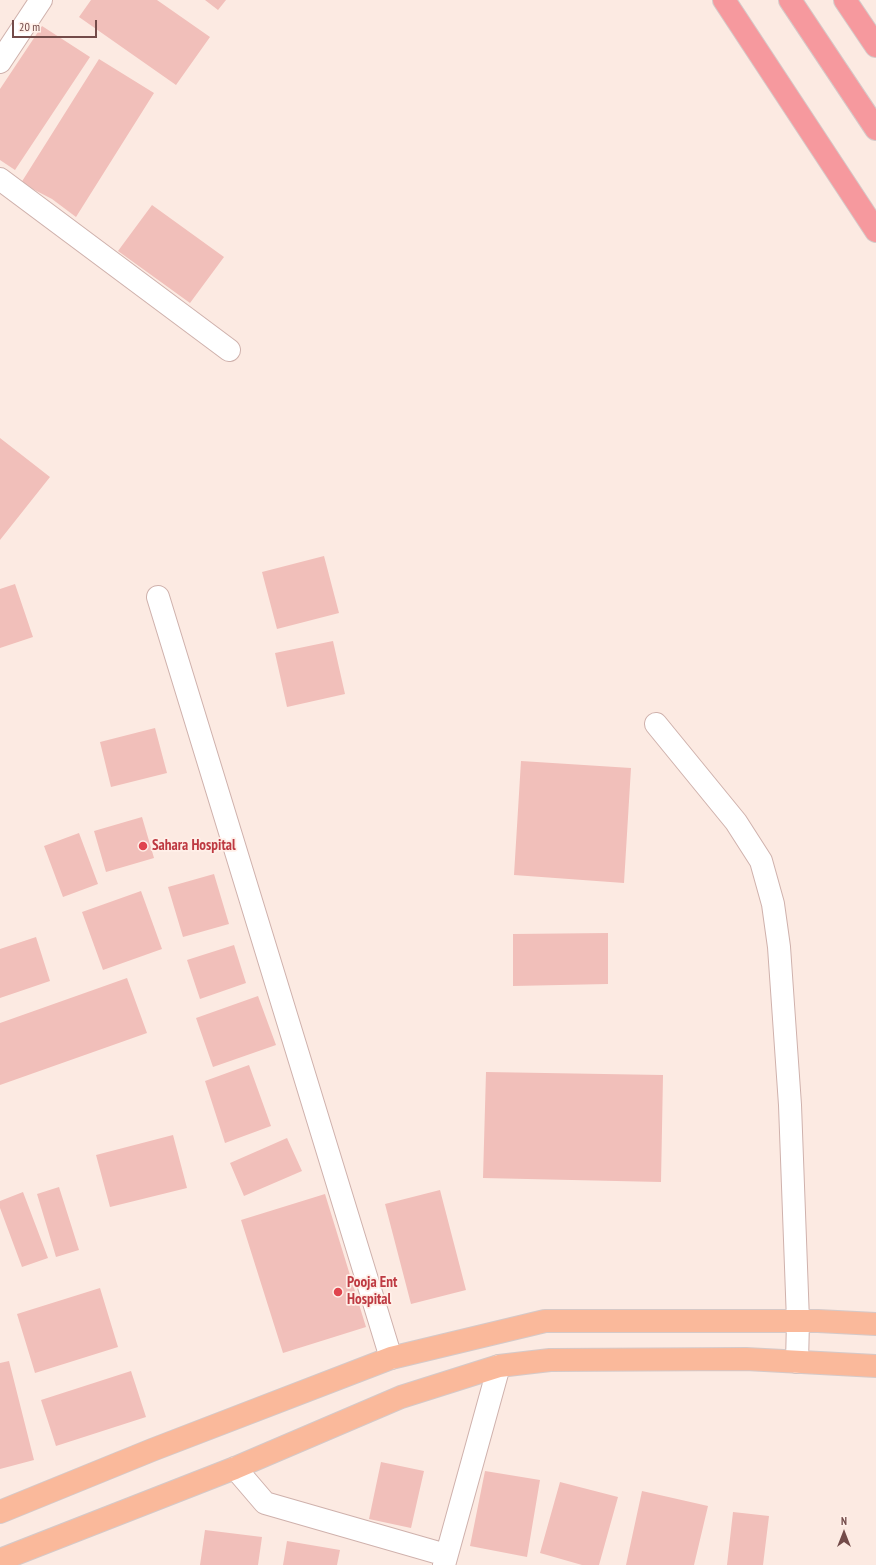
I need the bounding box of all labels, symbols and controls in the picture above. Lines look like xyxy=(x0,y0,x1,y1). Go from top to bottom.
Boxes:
scale bar xyxy=(14,12,99,38)
text: 20 m xyxy=(19,19,40,34)
place label: Sahara Hospital xyxy=(152,837,236,855)
marker: Sahara Hospital xyxy=(137,840,149,852)
place label: Pooja Ent Hospital xyxy=(347,1274,397,1309)
marker: Pooja Ent Hospital xyxy=(332,1286,344,1298)
north arrow xyxy=(824,1513,864,1553)
text: N xyxy=(841,1514,847,1528)

